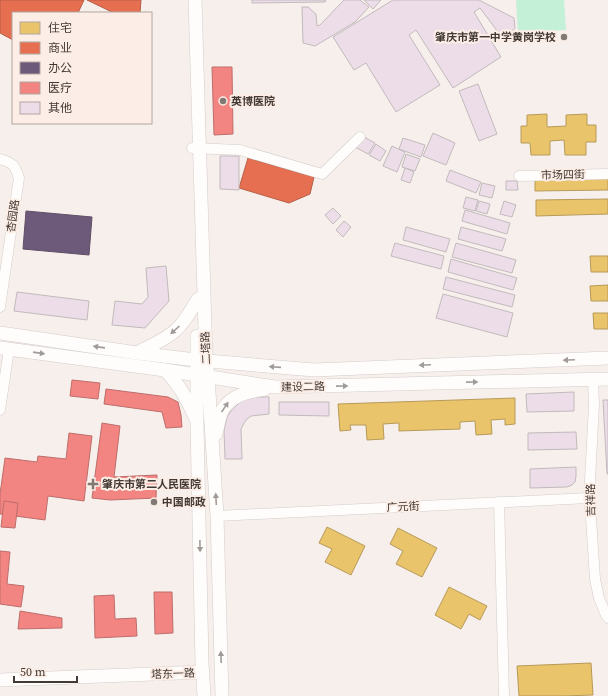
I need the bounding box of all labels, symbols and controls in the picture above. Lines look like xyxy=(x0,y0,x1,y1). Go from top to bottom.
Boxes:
legend xyxy=(12,12,152,124)
text: 住宅 xyxy=(48,20,72,36)
place label: 肇庆市第一中学黄岗学校 xyxy=(435,30,556,45)
marker: 肇庆市第一中学黄岗学校 xyxy=(559,32,569,42)
text: 商业 xyxy=(48,40,72,56)
text: 办公 xyxy=(48,60,72,76)
text: 医疗 xyxy=(48,80,72,96)
place label: 英博医院 xyxy=(231,94,275,109)
marker: 英博医院 xyxy=(218,96,228,106)
text: 其他 xyxy=(48,100,72,116)
street label: 市场四街 xyxy=(541,167,585,183)
street label: 杏园路 xyxy=(3,199,23,233)
one-way arrow xyxy=(170,325,179,334)
street label: 二塔路 xyxy=(198,331,214,365)
one-way arrow xyxy=(93,344,105,350)
one-way arrow xyxy=(33,350,45,356)
one-way arrow xyxy=(563,356,575,363)
one-way arrow xyxy=(419,362,431,369)
one-way arrow xyxy=(269,363,281,370)
street label: 建设二路 xyxy=(281,379,325,395)
one-way arrow xyxy=(466,379,478,386)
one-way arrow xyxy=(336,383,349,389)
one-way arrow xyxy=(221,402,229,412)
place label: 肇庆市第二人民医院 xyxy=(102,477,201,492)
marker: 肇庆市第二人民医院 xyxy=(87,478,99,490)
street label: 吉祥路 xyxy=(583,483,599,517)
one-way arrow xyxy=(213,493,220,505)
place label: 中国邮政 xyxy=(162,495,206,510)
marker: 中国邮政 xyxy=(149,497,159,507)
street label: 广元街 xyxy=(386,499,420,515)
one-way arrow xyxy=(197,540,203,553)
one-way arrow xyxy=(218,650,224,663)
scale bar xyxy=(14,658,77,684)
text: 50 m xyxy=(20,664,46,680)
street label: 塔东一路 xyxy=(151,666,195,682)

